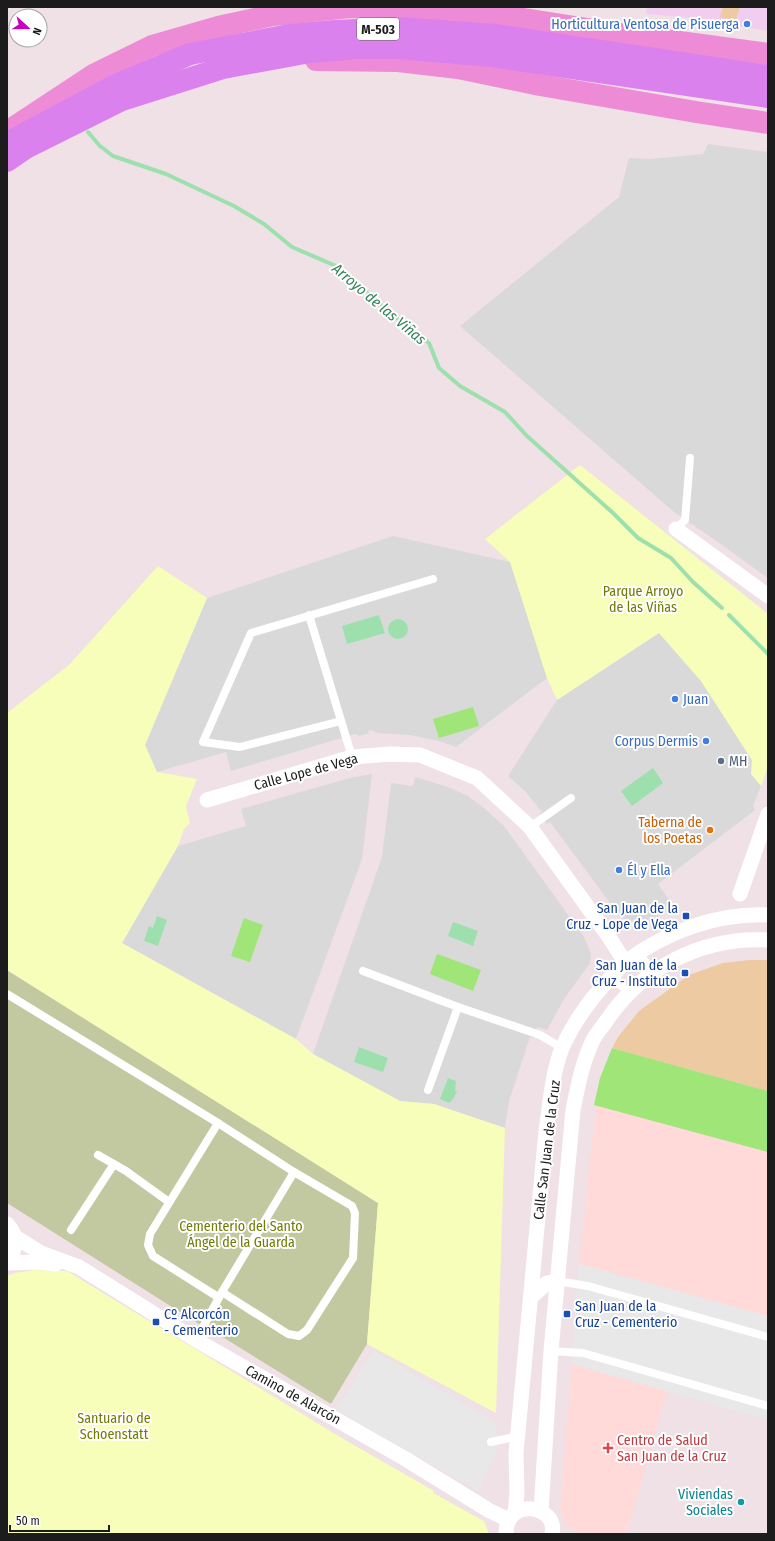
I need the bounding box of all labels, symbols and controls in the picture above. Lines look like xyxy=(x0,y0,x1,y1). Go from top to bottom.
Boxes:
north arrow xyxy=(8,8,48,48)
place label: Horticultura Ventosa de Pisuerga xyxy=(551,16,739,33)
road number: M-503 xyxy=(357,18,399,40)
marker: Horticultura Ventosa de Pisuerga xyxy=(742,19,752,29)
text: N xyxy=(30,26,44,37)
water label: Arroyo de las Viñas xyxy=(328,259,430,349)
park label: Parque Arroyo de las Viñas xyxy=(603,583,683,616)
place label: Juan xyxy=(683,691,708,708)
marker: Juan xyxy=(670,694,680,704)
place label: Corpus Dermis xyxy=(615,733,698,750)
marker: Corpus Dermis xyxy=(701,736,711,746)
street label: Calle Lope de Vega xyxy=(252,750,360,794)
place label: MH xyxy=(729,753,747,770)
marker: MH xyxy=(716,756,726,766)
place label: Taberna de los Poetas xyxy=(638,814,702,847)
marker: Taberna de los Poetas xyxy=(705,825,715,835)
place label: Él y Ella xyxy=(627,861,671,879)
marker: Él y Ella xyxy=(614,865,624,875)
place label: San Juan de la Cruz - Lope de Vega xyxy=(566,900,678,933)
marker: San Juan de la Cruz - Lope de Vega xyxy=(681,911,691,921)
place label: San Juan de la Cruz - Instituto xyxy=(592,957,677,990)
marker: San Juan de la Cruz - Instituto xyxy=(680,968,690,978)
street label: Calle San Juan de la Cruz xyxy=(530,1079,564,1221)
park label: Cementerio del Santo Ángel de la Guarda xyxy=(179,1218,303,1251)
place label: San Juan de la Cruz - Cementerio xyxy=(575,1298,677,1331)
place label: Cº Alcorcón - Cementerio xyxy=(164,1306,238,1339)
marker: San Juan de la Cruz - Cementerio xyxy=(562,1309,572,1319)
marker: Cº Alcorcón - Cementerio xyxy=(151,1317,161,1327)
street label: Camino de Alarcón xyxy=(242,1362,344,1428)
park label: Santuario de Schoenstatt xyxy=(77,1410,151,1443)
place label: Centro de Salud San Juan de la Cruz xyxy=(617,1432,727,1465)
marker: Centro de Salud San Juan de la Cruz xyxy=(602,1442,614,1454)
place label: Viviendas Sociales xyxy=(678,1486,733,1519)
marker: Viviendas Sociales xyxy=(736,1497,746,1507)
scale bar xyxy=(10,1507,109,1533)
text: 50 m xyxy=(16,1514,40,1528)

